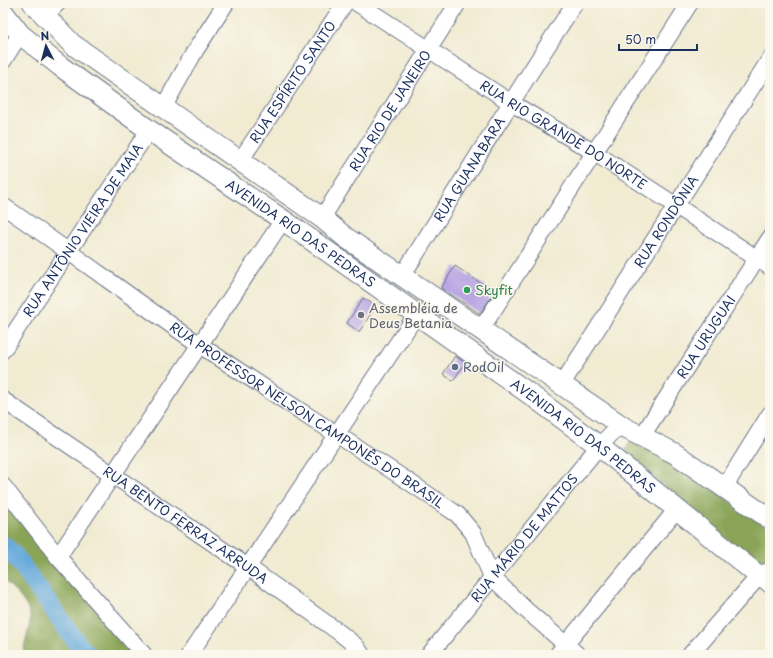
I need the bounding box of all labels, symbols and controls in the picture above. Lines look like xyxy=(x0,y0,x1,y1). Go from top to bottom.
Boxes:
street label: RUA ESPÍRITO SANTO xyxy=(245,17,340,146)
north arrow xyxy=(26,26,66,66)
scale bar xyxy=(619,26,697,52)
text: N xyxy=(40,27,50,44)
text: 50 m xyxy=(625,30,656,48)
street label: RUA RIO DE JANEIRO xyxy=(344,46,435,175)
street label: RUA RIO GRANDE DO NORTE xyxy=(476,75,651,194)
street label: RUA GUANABARA xyxy=(429,113,509,225)
street label: RUA ANTÔNIO VIEIRA DE MAIA xyxy=(18,139,147,320)
street label: RUA RONDÔNIA xyxy=(629,171,702,271)
street label: AVENIDA RIO DAS PEDRAS xyxy=(222,174,380,291)
place label: Skyfit xyxy=(475,280,513,299)
marker: Skyfit xyxy=(462,285,472,295)
street label: RUA URUGUAI xyxy=(672,291,740,382)
place label: Assembléia de Deus Betania xyxy=(369,298,458,332)
marker: Assembléia de Deus Betania xyxy=(356,310,366,320)
street label: RUA PROFESSOR NELSON CAMPONÊS DO BRASIL xyxy=(166,317,449,512)
place label: RodOil xyxy=(463,357,504,376)
marker: RodOil xyxy=(450,362,460,372)
street label: AVENIDA RIO DAS PEDRAS xyxy=(507,374,660,497)
street label: RUA BENTO FERRAZ ARRUDA xyxy=(100,461,272,587)
street label: RUA MÁRIO DE MATTOS xyxy=(466,469,582,606)

